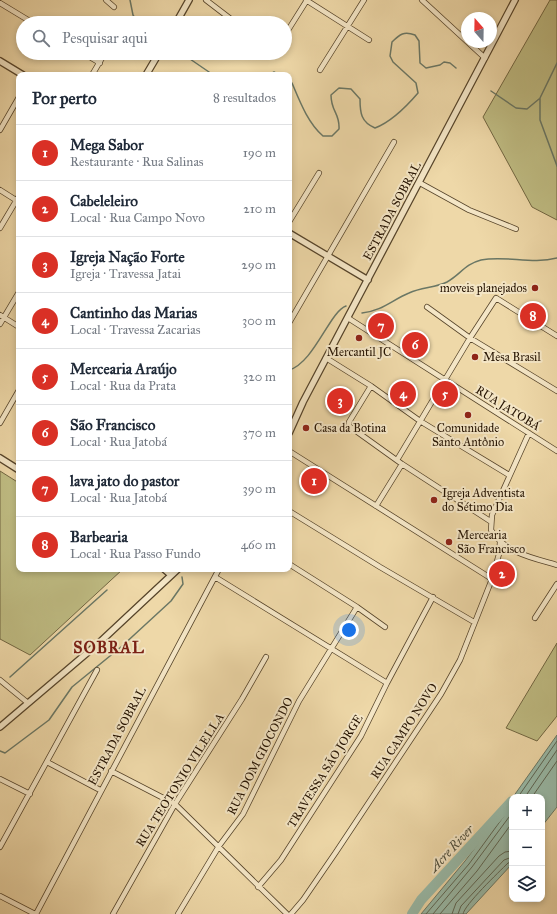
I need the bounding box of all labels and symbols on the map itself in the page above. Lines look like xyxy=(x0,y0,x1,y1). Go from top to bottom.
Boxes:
north arrow xyxy=(461,12,497,48)
street label: ESTRADA SOBRAL xyxy=(360,159,424,263)
place label: moveis planejados xyxy=(440,281,527,295)
marker: moveis planejados xyxy=(530,283,540,293)
pin: 8 xyxy=(520,301,546,331)
pin: 7 xyxy=(368,311,394,341)
pin: 6 xyxy=(402,330,428,360)
marker: Mercantil JC xyxy=(354,333,364,343)
place label: Mercantil JC xyxy=(327,345,391,360)
place label: Mesa Brasil xyxy=(483,350,541,364)
marker: Mesa Brasil xyxy=(470,352,480,362)
pin: 4 xyxy=(390,379,416,409)
pin: 5 xyxy=(432,379,458,409)
street label: RUA JATOBÁ xyxy=(473,382,543,434)
pin: 3 xyxy=(327,386,353,416)
marker: Comunidade Santo Antônio xyxy=(463,410,473,420)
place label: Casa da Botina xyxy=(314,421,387,435)
place label: Comunidade Santo Antônio xyxy=(432,421,504,449)
marker: Casa da Botina xyxy=(301,423,311,433)
pin: 1 xyxy=(301,466,327,496)
place label: Igreja Adventista do Sétimo Dia xyxy=(442,486,526,514)
marker: Igreja Adventista do Sétimo Dia xyxy=(429,495,439,505)
place label: Mercearia São Francisco xyxy=(457,528,525,556)
marker: Mercearia São Francisco xyxy=(444,537,454,547)
pin: 2 xyxy=(489,559,515,589)
your location xyxy=(339,620,359,640)
district label: SOBRAL xyxy=(73,638,145,657)
street label: RUA CAMPO NOVO xyxy=(368,681,440,781)
street label: ESTRADA SOBRAL xyxy=(85,684,149,788)
street label: RUA DOM GIOCONDO xyxy=(224,695,296,817)
street label: RUA TEOTONIO VILELLA xyxy=(133,711,227,849)
street label: TRAVESSA SÃO JORGE xyxy=(284,711,367,831)
water label: Acre River xyxy=(425,821,478,877)

